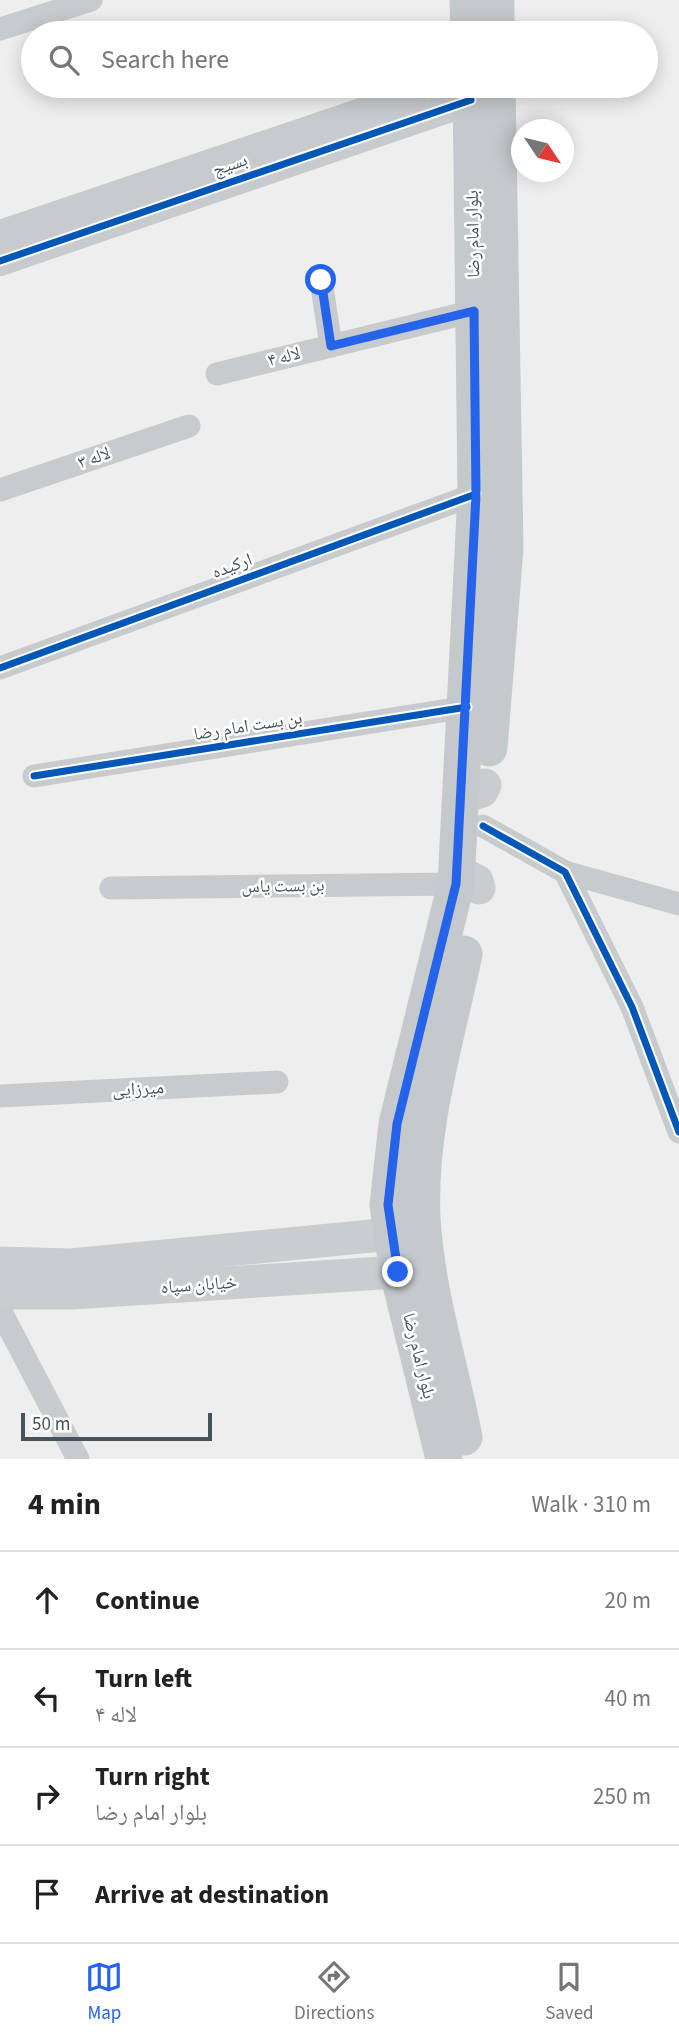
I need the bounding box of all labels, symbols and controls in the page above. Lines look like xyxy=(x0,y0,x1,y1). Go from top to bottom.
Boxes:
search box xyxy=(21,21,658,98)
icon: search xyxy=(45,41,83,79)
text: Search here xyxy=(101,41,229,78)
north arrow xyxy=(511,119,574,182)
street label: بسیج xyxy=(209,147,251,183)
street label: بلوار امام رضا xyxy=(460,190,486,278)
route start xyxy=(305,264,336,295)
street label: لاله ۴ xyxy=(265,341,303,373)
street label: لاله ۳ xyxy=(74,441,114,475)
street label: ارکیده xyxy=(208,547,256,585)
street label: بن بست امام رضا xyxy=(192,705,304,747)
street label: بن بست یاس xyxy=(241,873,325,899)
street label: میرزایی xyxy=(112,1075,164,1103)
route end xyxy=(382,1256,413,1287)
street label: خیابان سپاه xyxy=(160,1270,238,1300)
street label: بلوار امام رضا xyxy=(396,1310,442,1402)
scale bar xyxy=(21,1410,212,1442)
text: 50 m xyxy=(32,1411,70,1438)
text: 4 min xyxy=(28,1483,101,1526)
text: Walk · 310 m xyxy=(532,1488,651,1521)
icon: ahead xyxy=(28,1581,66,1619)
text: Continue xyxy=(95,1582,200,1619)
text: 20 m xyxy=(604,1584,651,1617)
text: Turn left xyxy=(95,1660,192,1697)
icon: left xyxy=(28,1679,66,1717)
text: 40 m xyxy=(604,1682,651,1715)
text: لاله ۴ xyxy=(95,1698,137,1731)
text: Turn right xyxy=(95,1758,210,1795)
icon: right xyxy=(28,1777,66,1815)
text: 250 m xyxy=(593,1780,651,1813)
text: بلوار امام رضا xyxy=(95,1796,207,1829)
icon: arrive xyxy=(28,1875,66,1913)
text: Arrive at destination xyxy=(95,1876,329,1913)
tab: Map xyxy=(85,1958,123,2027)
tab: Directions xyxy=(294,1958,374,2027)
tab: Saved xyxy=(545,1958,594,2027)

